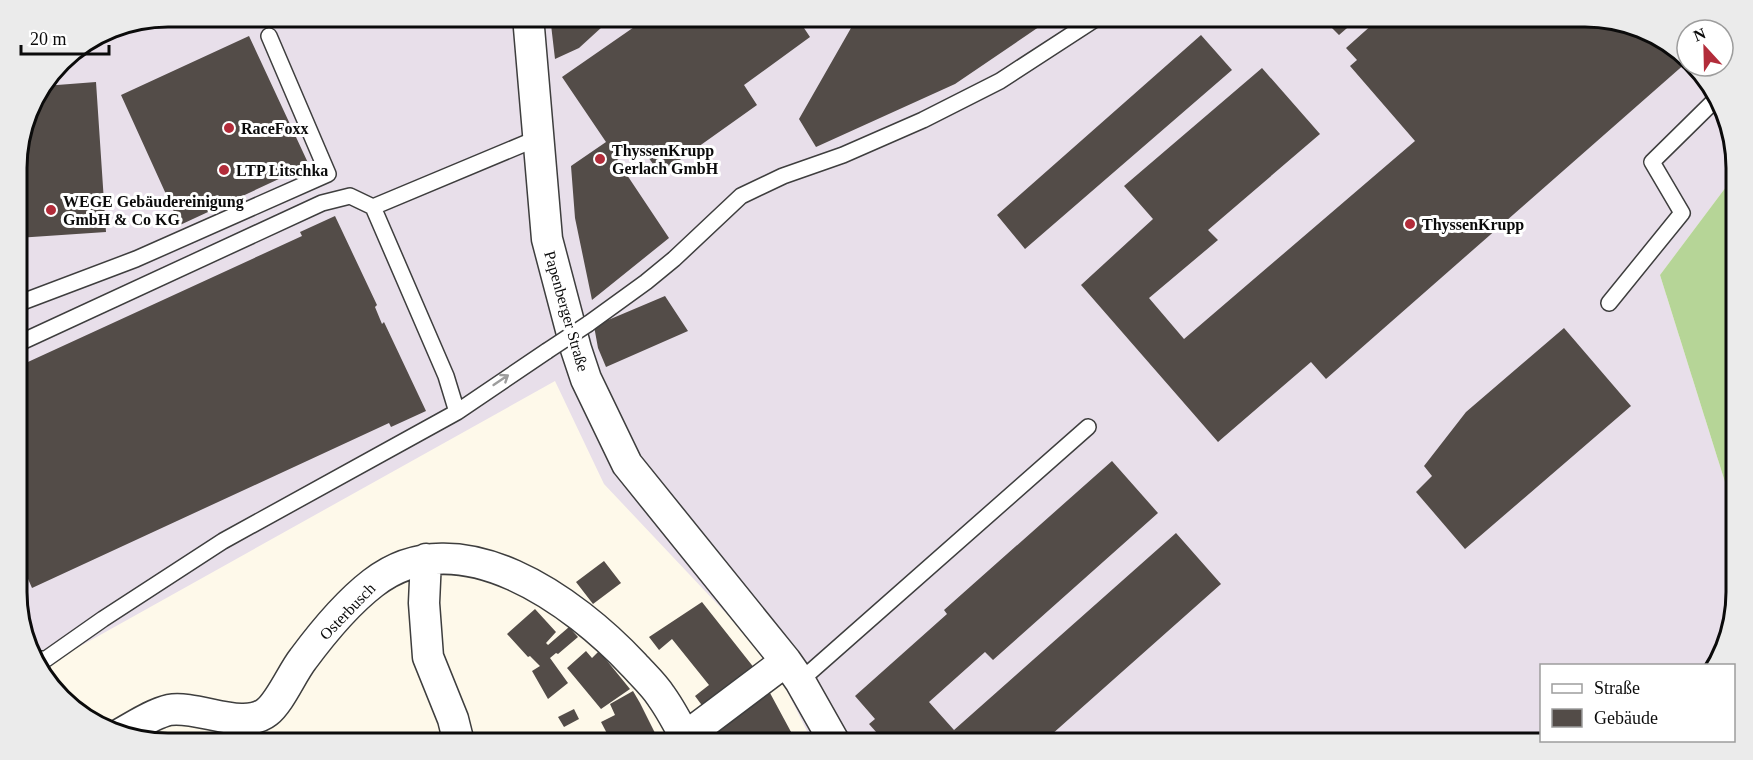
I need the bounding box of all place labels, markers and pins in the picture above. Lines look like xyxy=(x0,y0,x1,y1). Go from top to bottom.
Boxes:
place label: RaceFoxx xyxy=(241,120,309,137)
marker: RaceFoxx xyxy=(222,121,236,135)
place label: ThyssenKrupp Gerlach GmbH xyxy=(612,142,719,177)
marker: ThyssenKrupp Gerlach GmbH xyxy=(593,152,607,166)
place label: LTP Litschka xyxy=(236,162,328,179)
marker: LTP Litschka xyxy=(217,163,231,177)
place label: WEGE Gebäudereinigung GmbH & Co KG xyxy=(63,193,244,228)
marker: WEGE Gebäudereinigung GmbH & Co KG xyxy=(44,203,58,217)
place label: ThyssenKrupp xyxy=(1422,216,1524,234)
marker: ThyssenKrupp xyxy=(1403,217,1417,231)

